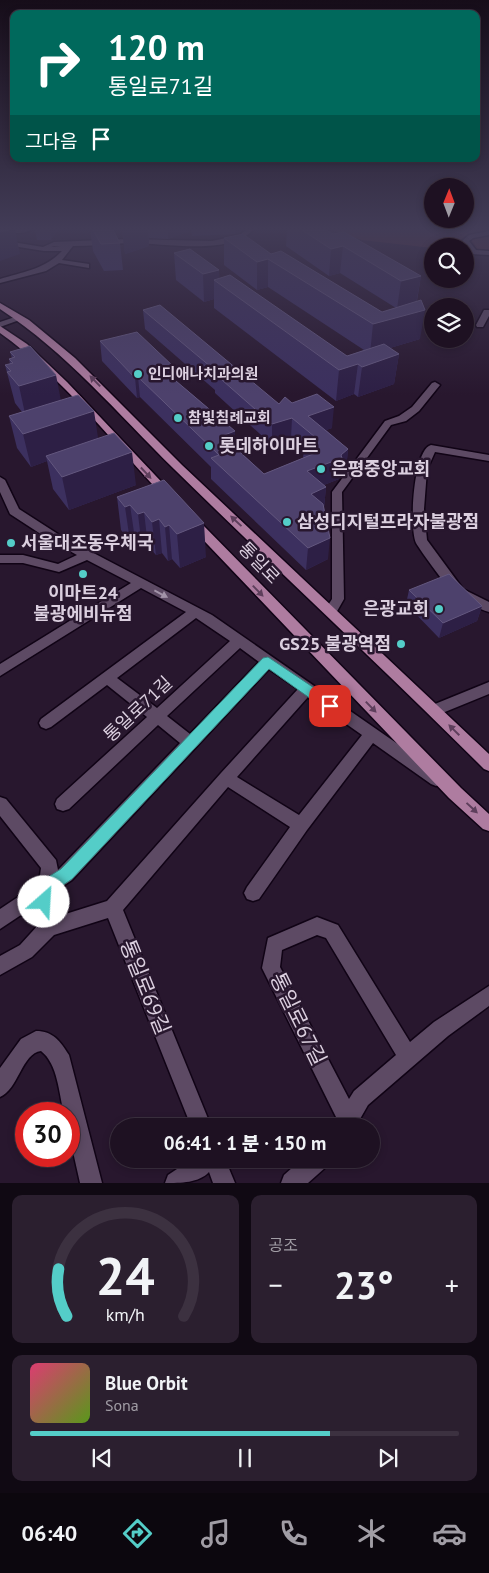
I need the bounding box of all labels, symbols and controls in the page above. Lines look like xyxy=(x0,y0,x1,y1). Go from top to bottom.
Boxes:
text: 120 m xyxy=(108,24,205,70)
icon: right xyxy=(25,30,90,95)
text: 통일로71길 xyxy=(108,72,213,100)
icon: arrive xyxy=(87,125,115,153)
text: 그다음 xyxy=(25,129,77,153)
north arrow xyxy=(424,178,474,228)
map controls xyxy=(424,178,474,348)
button: search xyxy=(424,238,474,288)
button: layers xyxy=(424,298,474,348)
place label: 인디애나치과의원 xyxy=(148,364,258,383)
marker: 인디애나치과의원 xyxy=(132,368,144,380)
one-way arrow xyxy=(89,375,101,387)
place label: 참빛침례교회 xyxy=(188,408,271,427)
marker: 참빛침례교회 xyxy=(172,412,184,424)
place label: 롯데하이마트 xyxy=(219,434,318,457)
marker: 롯데하이마트 xyxy=(203,440,215,452)
place label: 은평중앙교회 xyxy=(331,457,430,480)
marker: 은평중앙교회 xyxy=(315,463,327,475)
one-way arrow xyxy=(140,466,152,478)
place label: 삼성디지털프라자불광점 xyxy=(297,510,479,533)
one-way arrow xyxy=(230,515,242,527)
marker: 삼성디지털프라자불광점 xyxy=(281,516,293,528)
place label: 서울대조동우체국 xyxy=(21,531,153,554)
marker: 서울대조동우체국 xyxy=(5,537,17,549)
street label: 통일로 xyxy=(234,537,285,589)
marker: 이마트24 불광에비뉴점 xyxy=(77,568,89,580)
place label: 이마트24 불광에비뉴점 xyxy=(33,581,133,625)
one-way arrow xyxy=(252,584,264,596)
one-way arrow xyxy=(153,590,168,598)
place label: 은광교회 xyxy=(363,597,429,620)
marker: 은광교회 xyxy=(433,603,445,615)
place label: GS25 불광역점 xyxy=(279,632,391,655)
marker: GS25 불광역점 xyxy=(395,638,407,650)
street label: 통일로71길 xyxy=(98,671,177,746)
pin xyxy=(309,685,351,727)
icon: arrive xyxy=(316,692,344,720)
one-way arrow xyxy=(365,701,377,713)
one-way arrow xyxy=(449,724,461,736)
one-way arrow xyxy=(466,802,478,814)
position arrow xyxy=(17,875,69,927)
street label: 통일로69길 xyxy=(114,935,177,1038)
street label: 통일로67길 xyxy=(264,968,333,1070)
speed limit sign: 30 xyxy=(15,1102,80,1167)
text: 06:41 · 1 분 · 150 m xyxy=(164,1131,326,1155)
text: 공조 xyxy=(269,1235,298,1255)
text: 24 xyxy=(96,1242,155,1309)
text: 23° xyxy=(334,1260,394,1309)
text: − xyxy=(269,1266,283,1303)
text: + xyxy=(445,1266,459,1303)
text: km/h xyxy=(106,1303,145,1326)
text: Blue Orbit xyxy=(105,1371,188,1395)
text: Sona xyxy=(105,1395,139,1415)
icon: previous xyxy=(88,1444,116,1472)
icon: pause xyxy=(231,1444,259,1472)
icon: next xyxy=(374,1444,402,1472)
icon: directions xyxy=(120,1516,155,1551)
icon: music xyxy=(198,1516,233,1551)
icon: phone xyxy=(276,1516,311,1551)
icon: climate xyxy=(354,1516,389,1551)
icon: car xyxy=(432,1516,467,1551)
text: 06:40 xyxy=(22,1519,77,1547)

